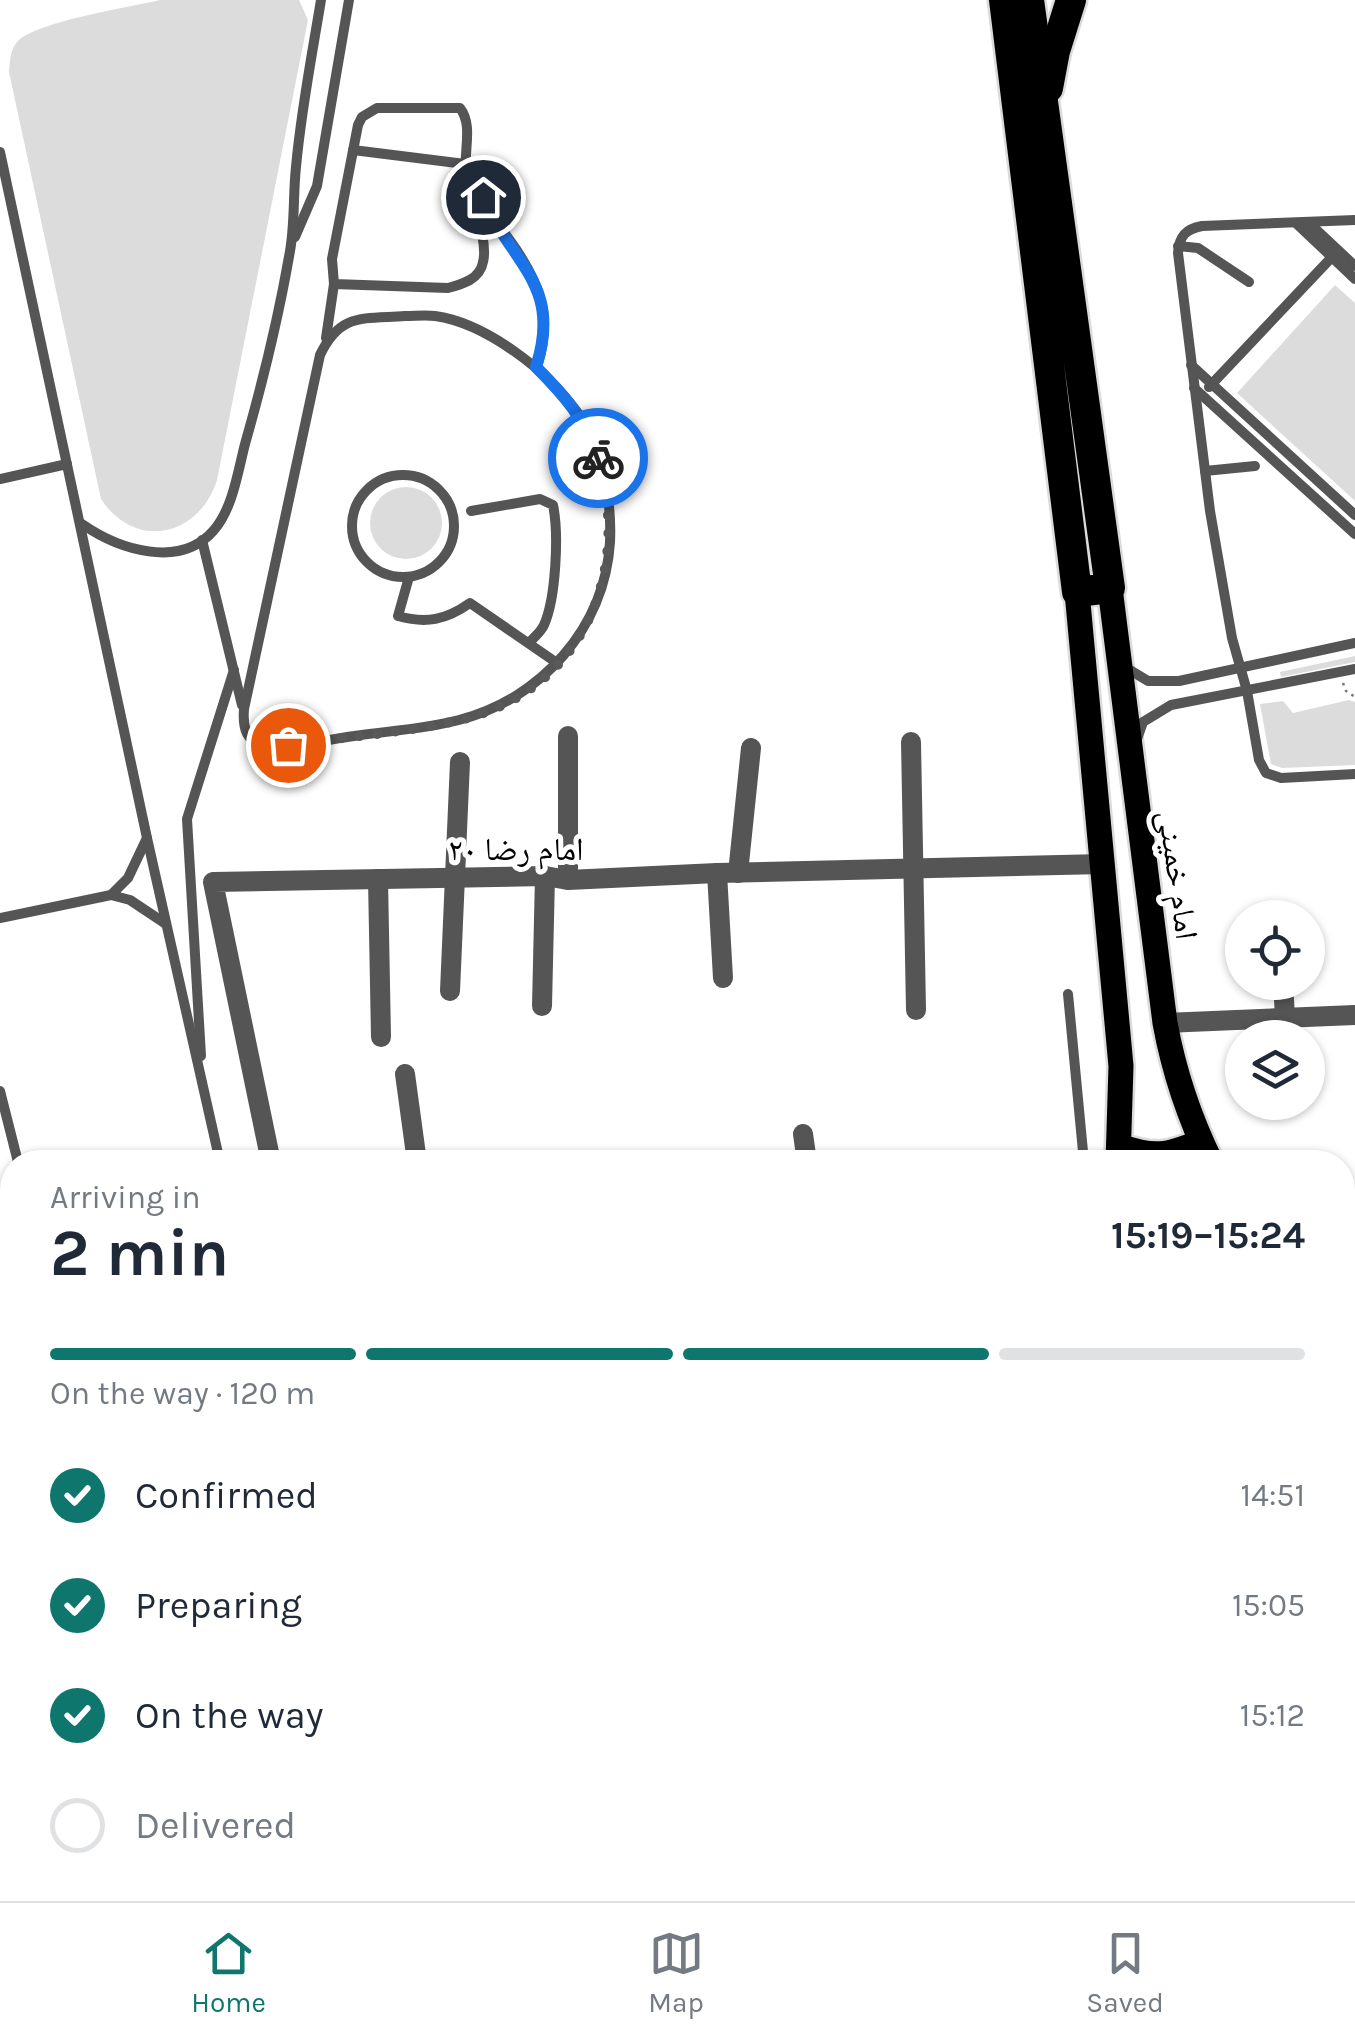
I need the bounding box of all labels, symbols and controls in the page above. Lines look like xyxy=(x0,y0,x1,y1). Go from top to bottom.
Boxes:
pin xyxy=(441,155,526,240)
icon: home xyxy=(456,170,511,225)
courier xyxy=(548,408,648,508)
icon: bike xyxy=(571,431,626,486)
pin xyxy=(246,703,331,788)
icon: bag xyxy=(261,718,316,773)
street label: امام خمینی xyxy=(1149,808,1205,942)
street label: امام رضا ۲۰ xyxy=(448,831,584,870)
map controls xyxy=(1225,900,1325,1120)
button: locate xyxy=(1225,900,1325,1000)
button: layers xyxy=(1225,1020,1325,1120)
text: Arriving in xyxy=(50,1179,201,1216)
text: 15:19–15:24 xyxy=(1111,1213,1305,1258)
text: 2 min xyxy=(50,1215,229,1291)
text: On the way · 120 m xyxy=(50,1375,315,1412)
icon: check xyxy=(50,1468,105,1523)
text: Confirmed xyxy=(135,1473,318,1518)
text: 14:51 xyxy=(1241,1477,1305,1514)
icon: check xyxy=(50,1578,105,1633)
text: Preparing xyxy=(135,1583,302,1628)
text: 15:05 xyxy=(1232,1587,1305,1624)
icon: check xyxy=(50,1688,105,1743)
text: On the way xyxy=(135,1693,323,1738)
text: 15:12 xyxy=(1240,1697,1305,1734)
text: Delivered xyxy=(135,1803,296,1848)
tab: Home xyxy=(191,1926,266,2019)
tab: Map xyxy=(648,1926,704,2019)
tab: Saved xyxy=(1086,1926,1164,2019)

